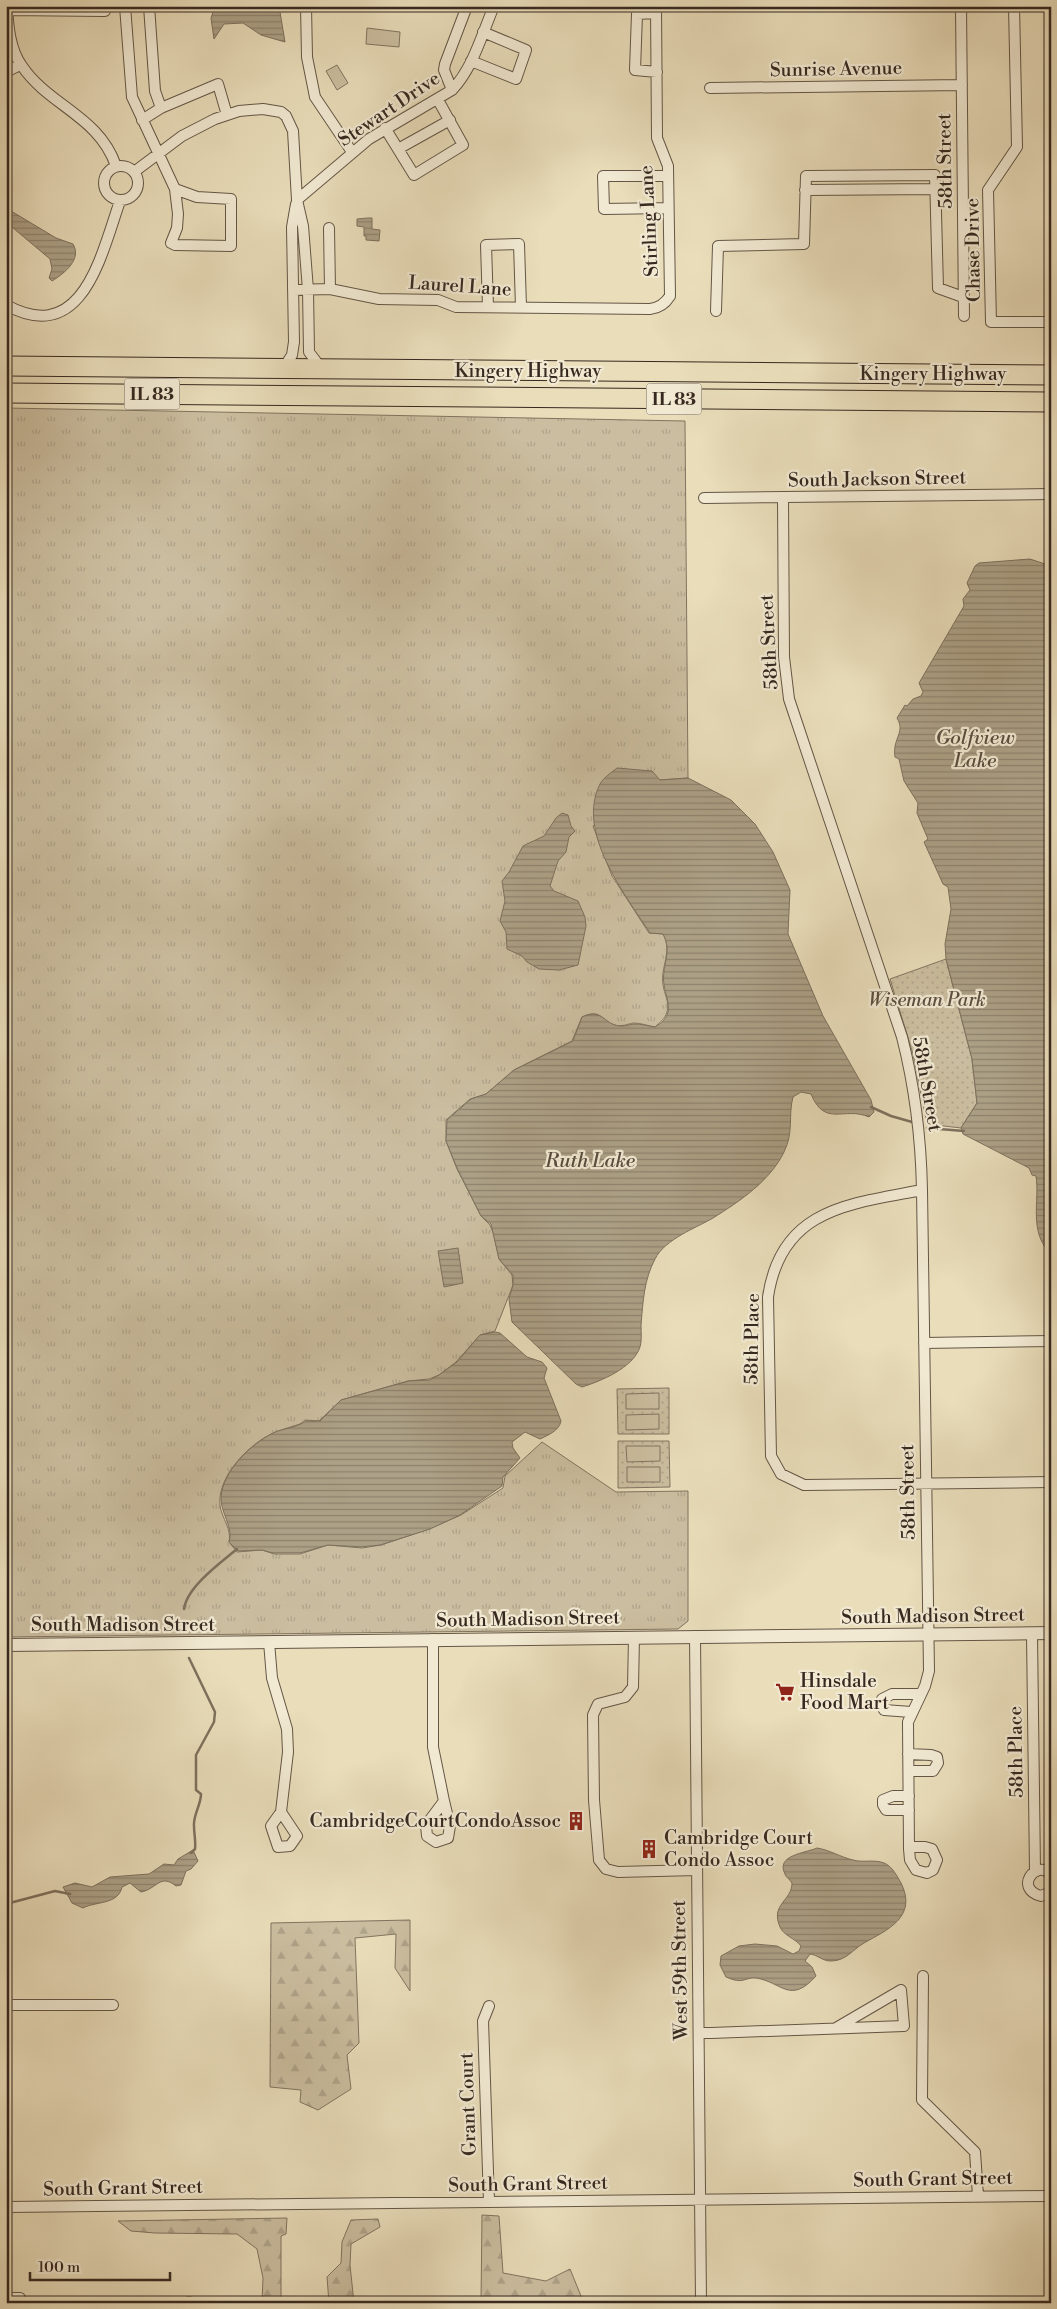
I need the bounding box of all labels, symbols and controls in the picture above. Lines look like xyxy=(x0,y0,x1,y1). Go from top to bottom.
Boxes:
street label: Sunrise Avenue xyxy=(770,56,902,82)
street label: Stewart Drive xyxy=(334,66,444,152)
street label: 58th Street xyxy=(932,113,958,209)
street label: Stirling Lane xyxy=(634,164,664,278)
street label: Chase Drive xyxy=(960,198,986,302)
street label: Laurel Lane xyxy=(408,270,512,302)
street label: Kingery Highway xyxy=(454,359,602,383)
street label: Kingery Highway xyxy=(859,362,1007,386)
road number: IL 83 xyxy=(124,378,180,409)
road number: IL 83 xyxy=(646,384,702,414)
street label: South Jackson Street xyxy=(788,465,967,493)
street label: 58th Street xyxy=(754,593,783,691)
water label: Golfview Lake xyxy=(935,726,1015,774)
park label: Wiseman Park xyxy=(868,988,986,1012)
street label: 58th Street xyxy=(907,1035,947,1134)
water label: Ruth Lake xyxy=(544,1149,636,1174)
street label: 58th Place xyxy=(739,1293,765,1385)
street label: 58th Street xyxy=(895,1444,921,1540)
street label: South Madison Street xyxy=(841,1602,1025,1630)
street label: South Madison Street xyxy=(436,1605,620,1633)
street label: South Madison Street xyxy=(31,1613,215,1637)
place label: Hinsdale Food Mart xyxy=(800,1669,889,1715)
supermarket icon: Hinsdale Food Mart xyxy=(774,1681,796,1703)
street label: 58th Place xyxy=(1003,1706,1029,1798)
place label: CambridgeCourtCondoAssoc xyxy=(309,1809,561,1833)
building icon: CambridgeCourtCondoAssoc xyxy=(565,1810,587,1832)
place label: Cambridge Court Condo Assoc xyxy=(664,1826,813,1872)
building icon: Cambridge Court Condo Assoc xyxy=(638,1838,660,1860)
street label: West 59th Street xyxy=(667,1899,693,2041)
street label: Grant Court xyxy=(454,2051,482,2156)
street label: South Grant Street xyxy=(853,2166,1013,2192)
street label: South Grant Street xyxy=(448,2171,608,2197)
street label: South Grant Street xyxy=(43,2175,203,2201)
scale bar xyxy=(30,2249,170,2281)
text: 100 m xyxy=(38,2258,80,2277)

